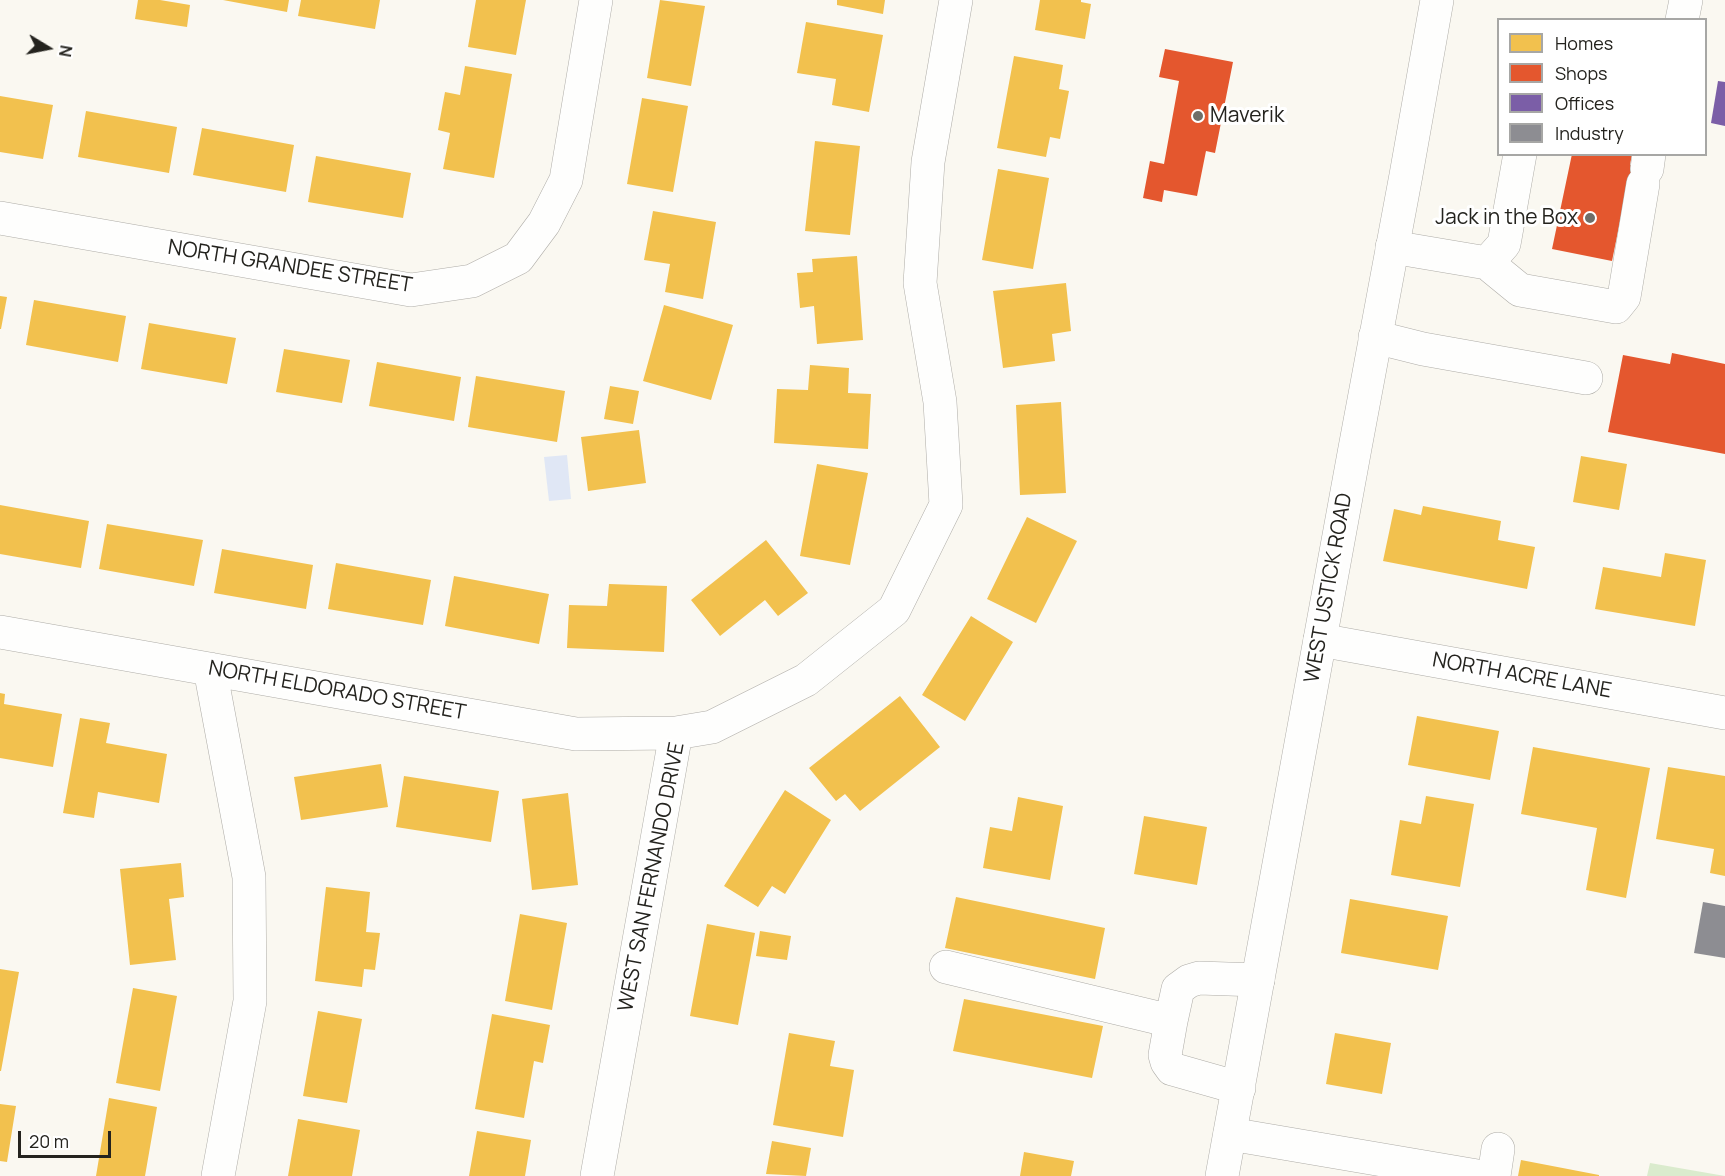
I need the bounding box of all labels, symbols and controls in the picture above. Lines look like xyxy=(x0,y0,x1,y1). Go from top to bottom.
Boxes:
north arrow xyxy=(18,18,78,78)
legend xyxy=(1497,18,1707,156)
text: Homes xyxy=(1555,31,1613,55)
text: N xyxy=(54,44,78,59)
text: Shops xyxy=(1555,61,1607,85)
text: Offices xyxy=(1555,91,1614,115)
place label: Maverik xyxy=(1210,103,1284,129)
marker: Maverik xyxy=(1191,109,1205,123)
text: Industry xyxy=(1555,121,1624,145)
place label: Jack in the Box xyxy=(1435,205,1578,231)
marker: Jack in the Box xyxy=(1583,211,1597,225)
street label: NORTH GRANDEE STREET xyxy=(166,235,414,299)
street label: WEST USTICK ROAD xyxy=(1300,491,1358,685)
street label: NORTH ACRE LANE xyxy=(1430,648,1614,704)
street label: NORTH ELDORADO STREET xyxy=(206,656,468,726)
street label: WEST SAN FERNANDO DRIVE xyxy=(614,740,690,1014)
scale bar xyxy=(21,1119,114,1157)
text: 20 m xyxy=(29,1129,69,1153)

